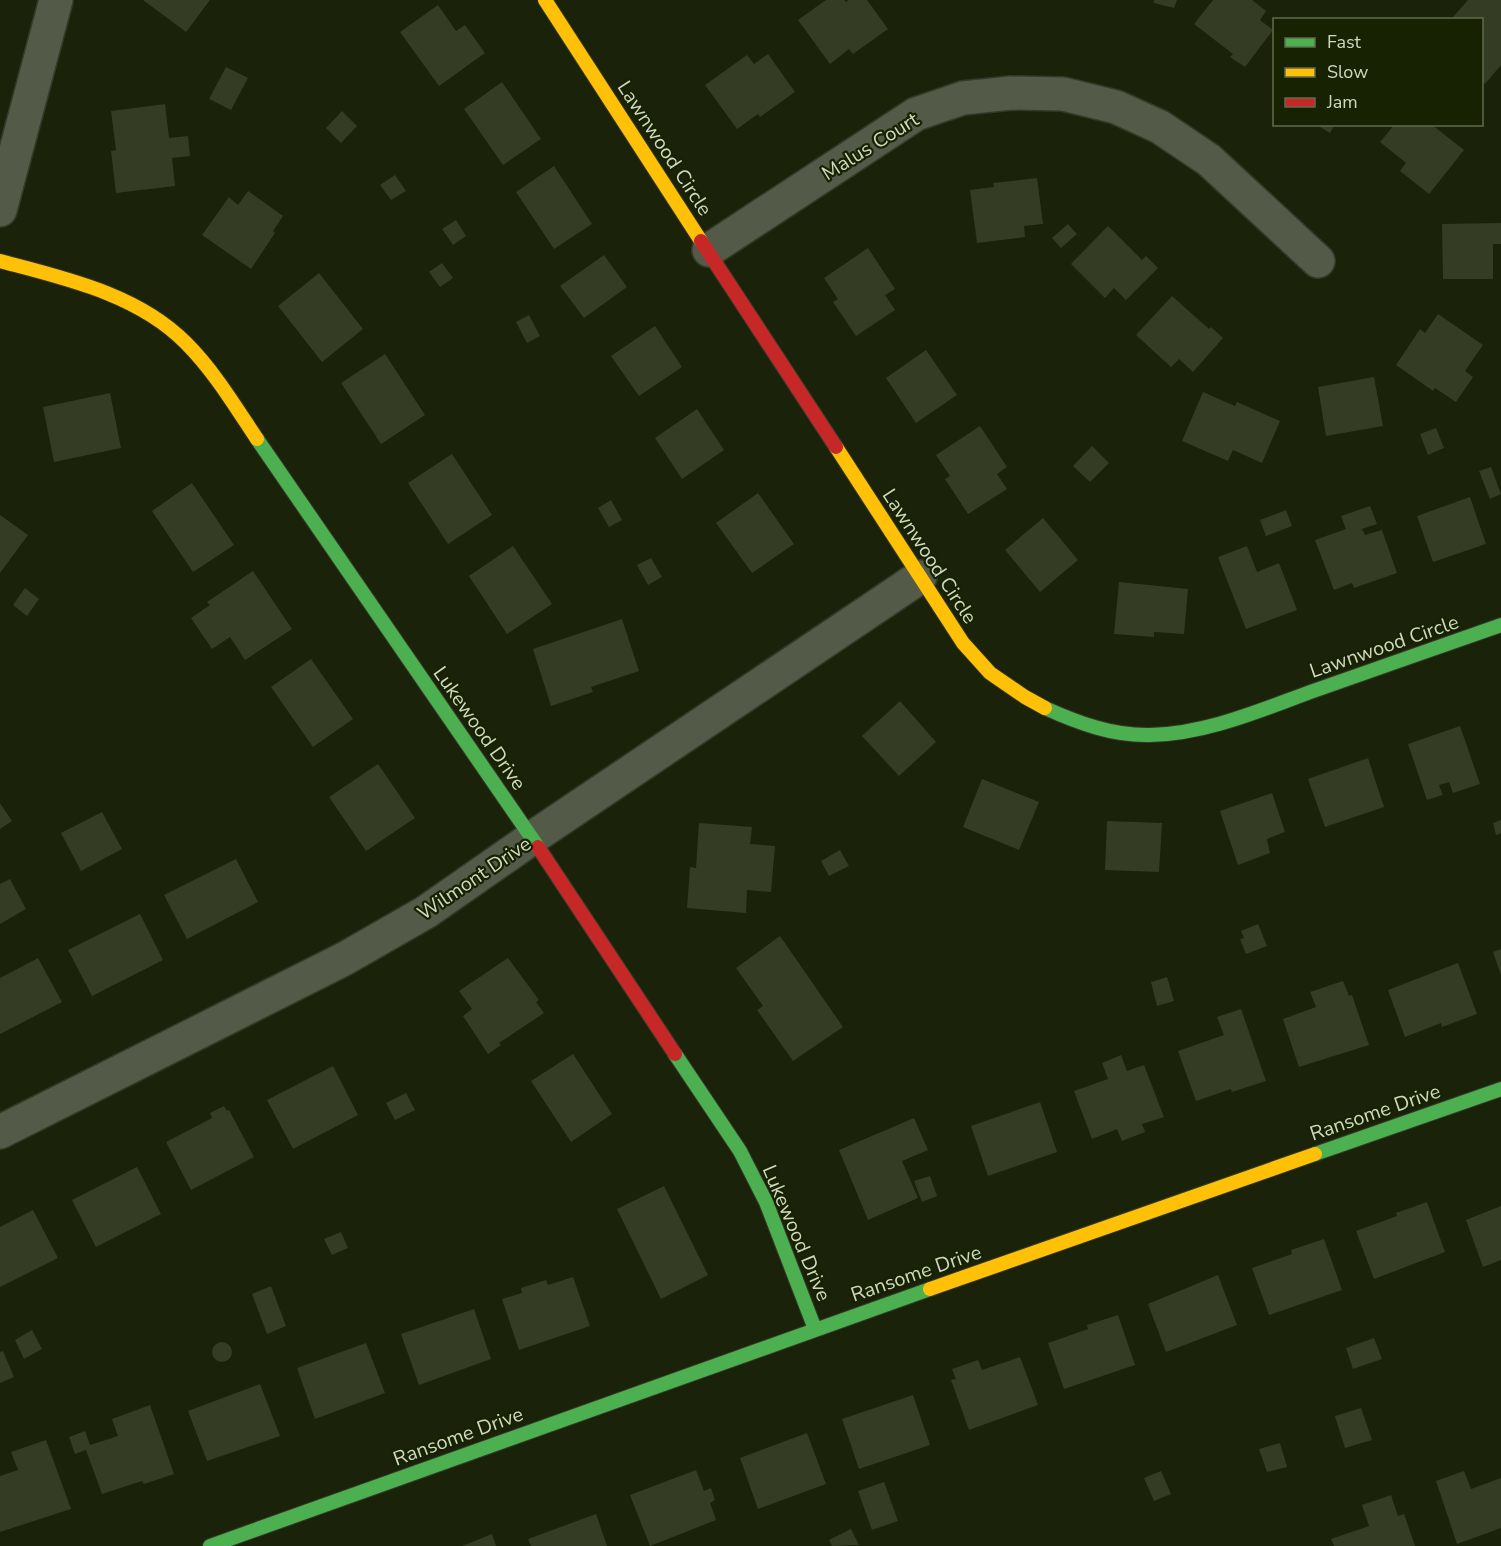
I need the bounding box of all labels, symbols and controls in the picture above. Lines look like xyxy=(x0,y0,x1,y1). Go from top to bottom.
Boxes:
legend xyxy=(1273,18,1483,126)
text: Fast xyxy=(1327,30,1362,54)
text: Slow xyxy=(1327,60,1368,84)
street label: Lawnwood Circle xyxy=(611,75,718,221)
text: Jam xyxy=(1326,90,1358,114)
street label: Malus Court xyxy=(817,105,925,187)
street label: Lawnwood Circle xyxy=(876,483,983,629)
street label: Lawnwood Circle xyxy=(1306,608,1462,685)
street label: Lukewood Drive xyxy=(427,661,532,796)
street label: Wilmont Drive xyxy=(412,830,536,926)
street label: Ransome Drive xyxy=(1306,1078,1444,1147)
street label: Lukewood Drive xyxy=(756,1161,837,1305)
street label: Ransome Drive xyxy=(847,1239,985,1308)
street label: Ransome Drive xyxy=(389,1400,527,1472)

